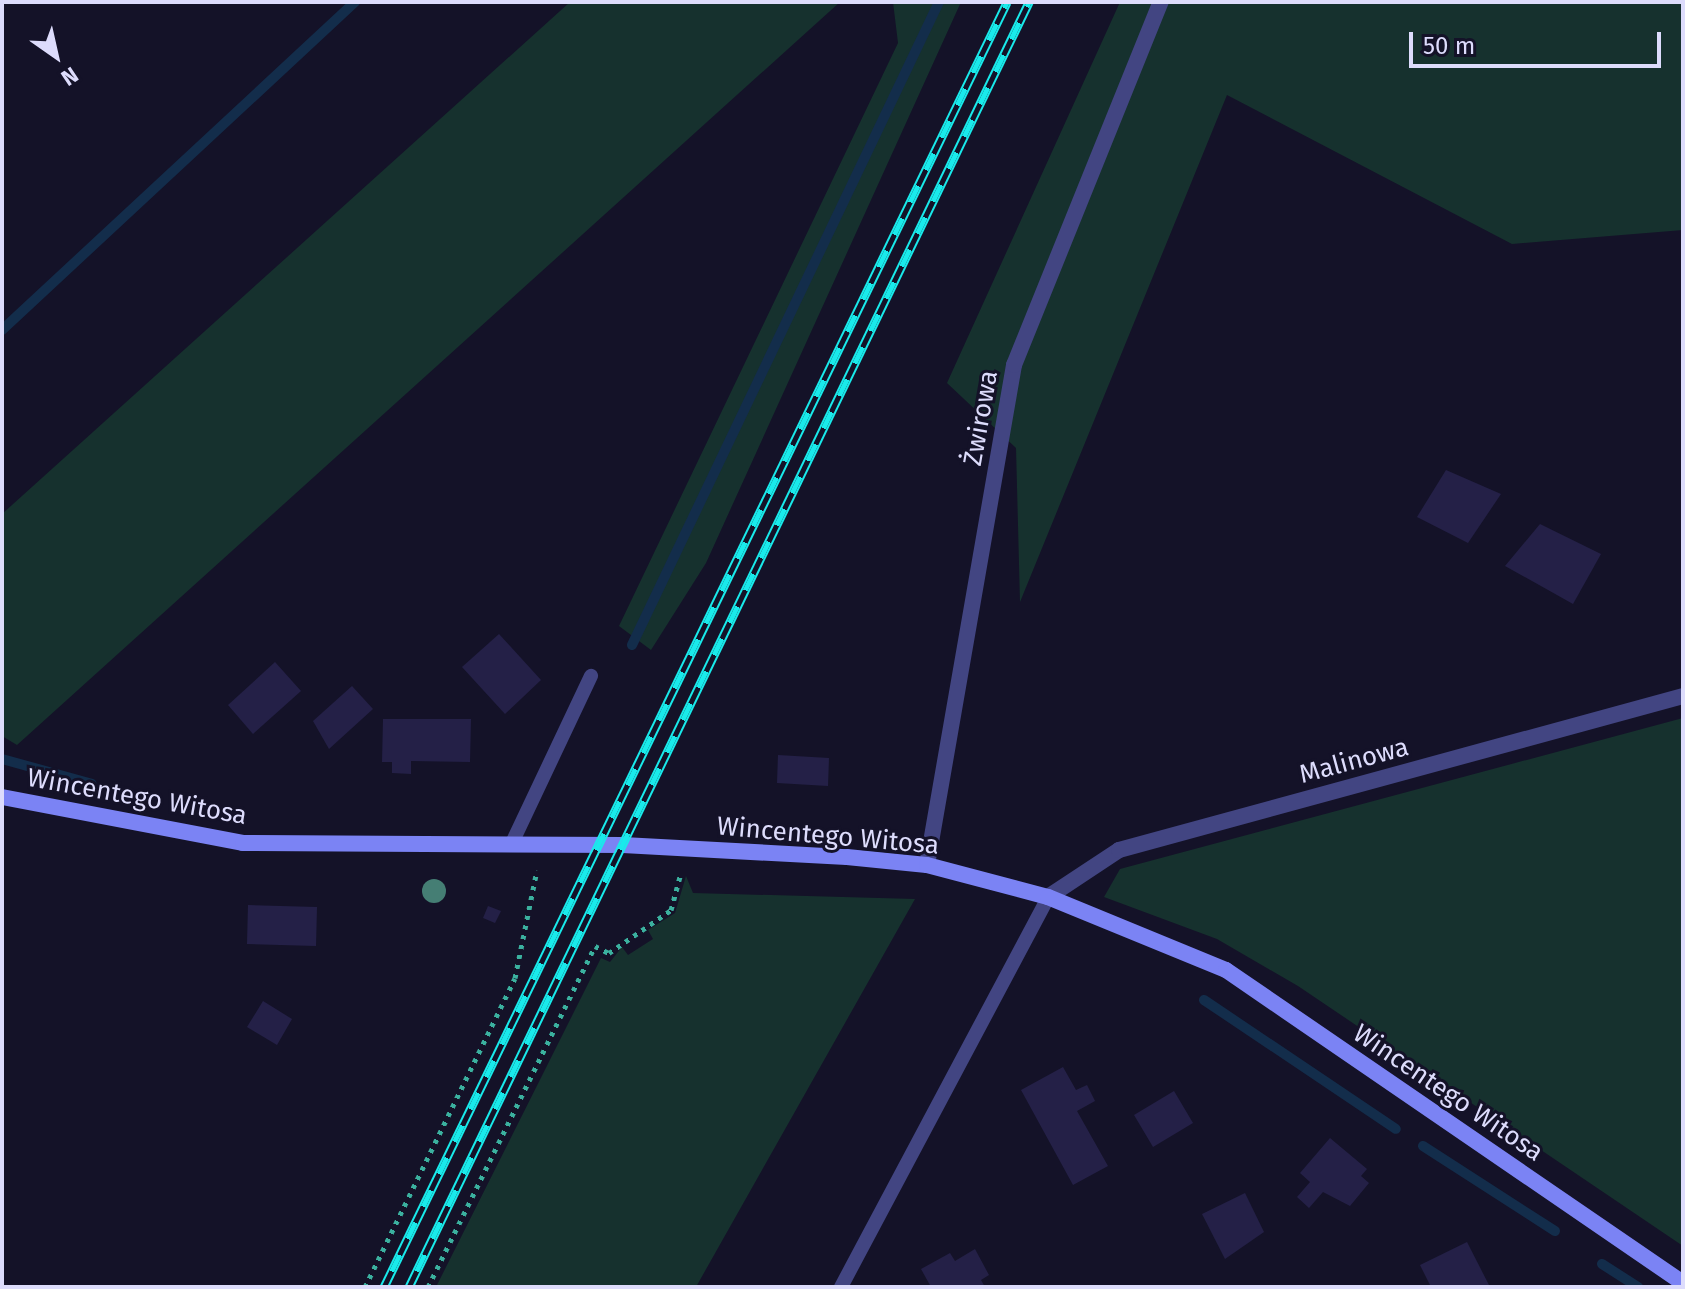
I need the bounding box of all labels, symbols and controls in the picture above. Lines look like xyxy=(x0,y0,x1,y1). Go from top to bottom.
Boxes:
north arrow xyxy=(16,16,96,96)
scale bar xyxy=(1413,16,1665,66)
text: 50 m xyxy=(1423,32,1475,60)
text: N xyxy=(56,61,83,92)
street label: Żwirowa xyxy=(957,368,1005,468)
street label: Malinowa xyxy=(1296,731,1412,791)
street label: Wincentego Witosa xyxy=(25,762,249,832)
street label: Wincentego Witosa xyxy=(716,811,940,861)
street label: Wincentego Witosa xyxy=(1347,1018,1549,1168)

